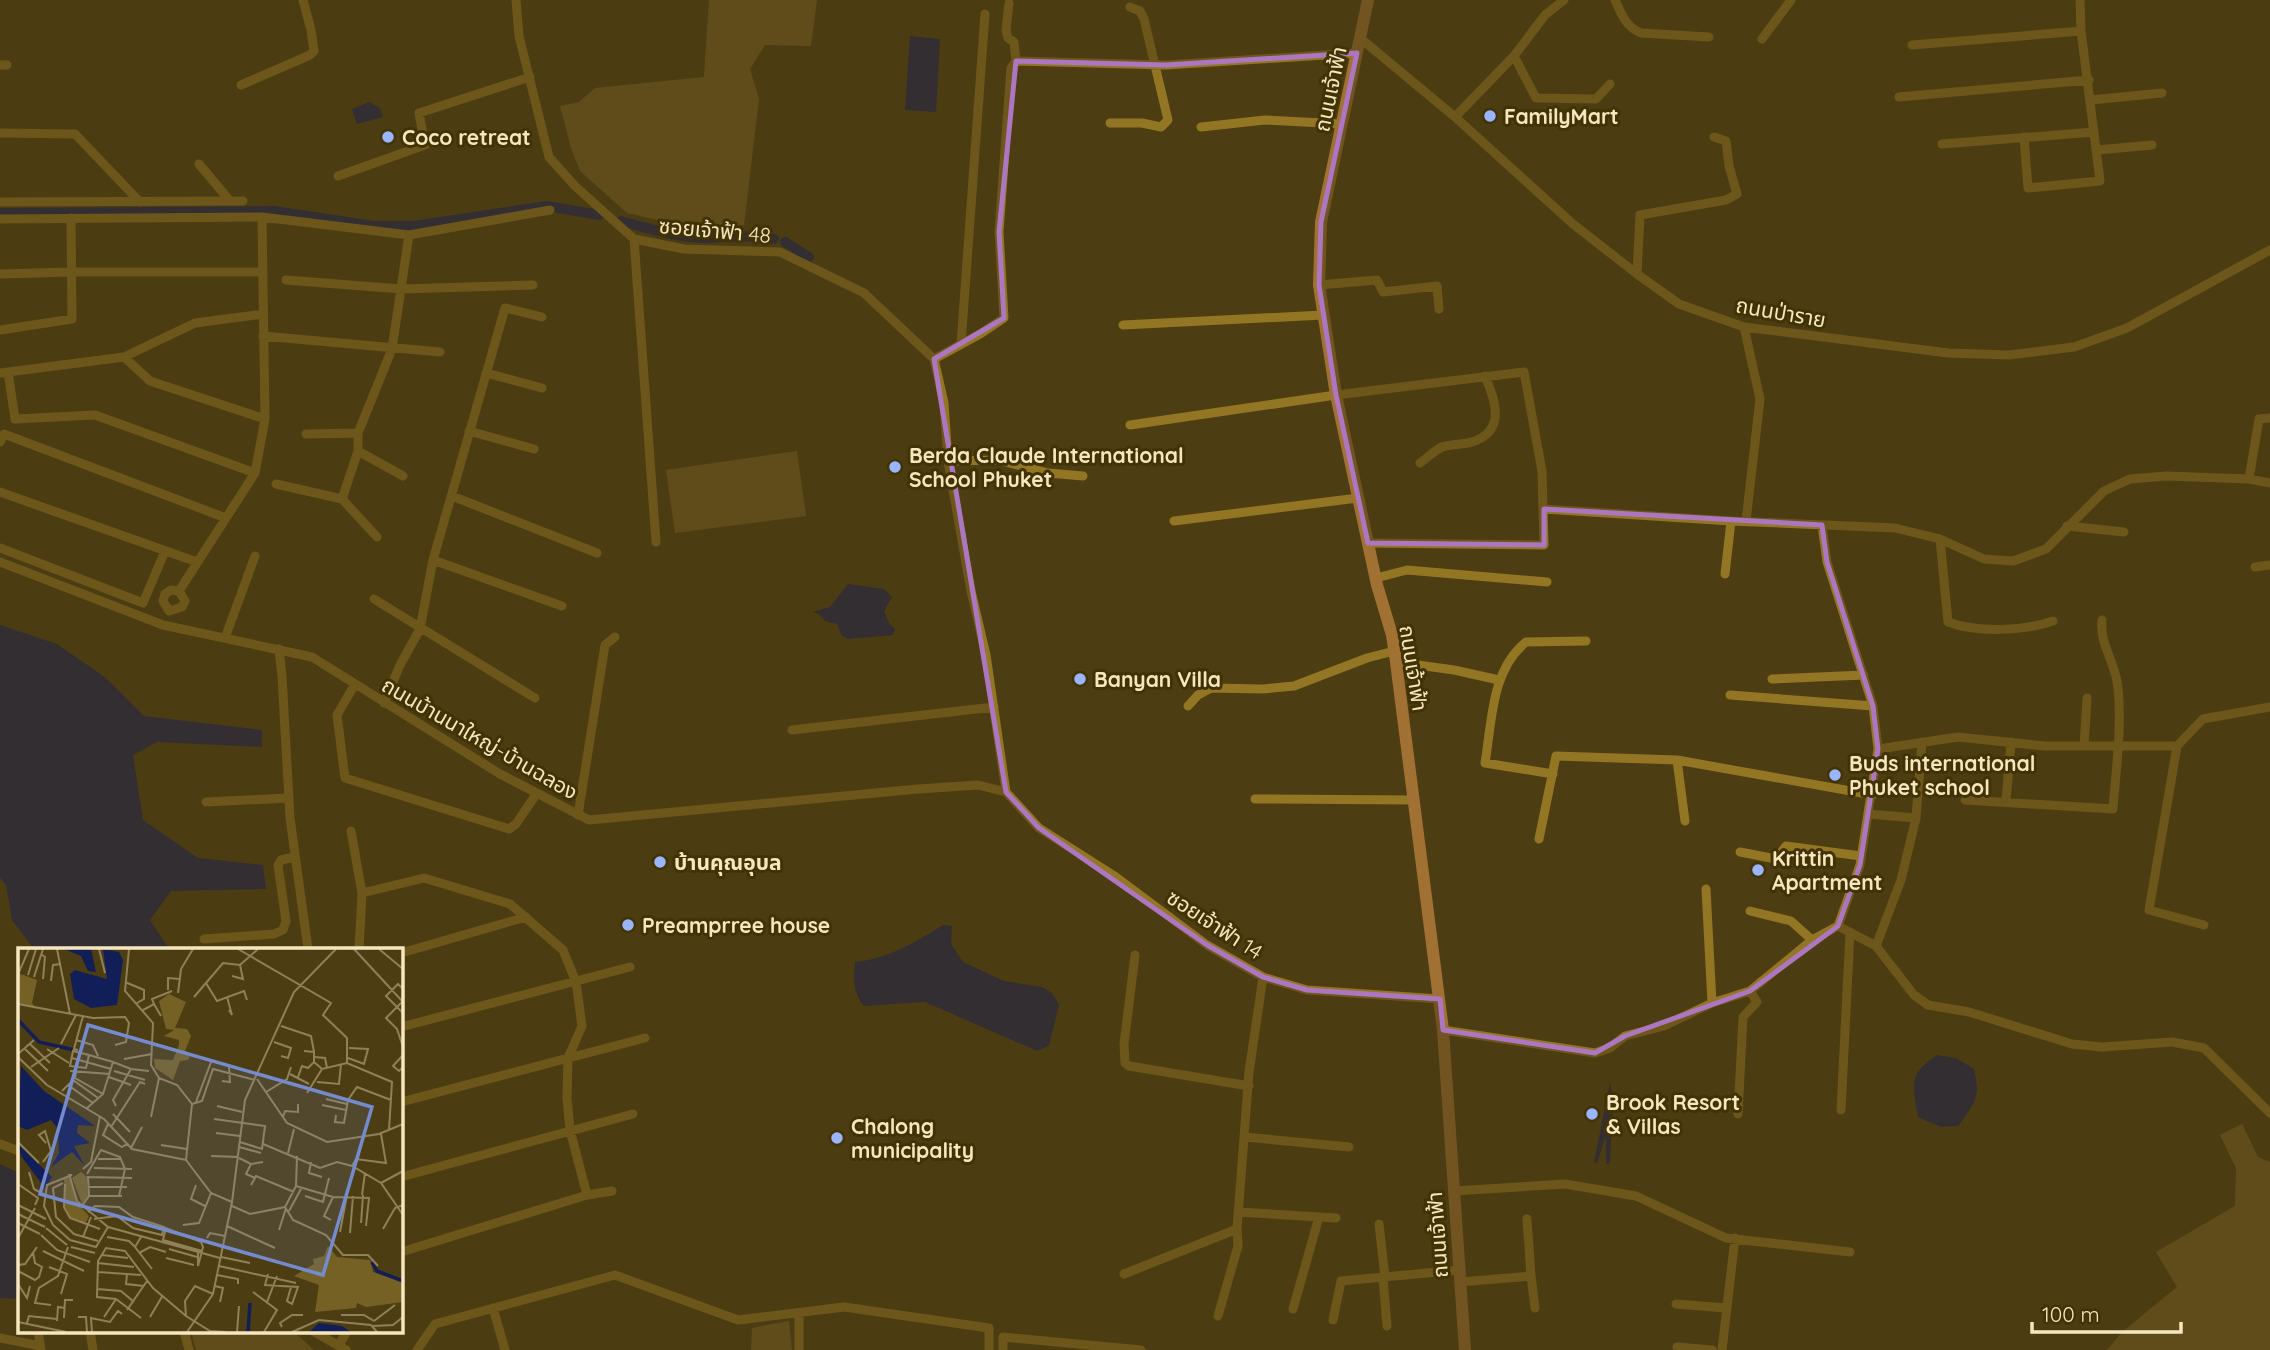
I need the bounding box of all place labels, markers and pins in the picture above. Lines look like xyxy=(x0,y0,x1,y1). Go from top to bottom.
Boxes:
place label: FamilyMart xyxy=(1504,103,1619,129)
marker: FamilyMart xyxy=(1482,108,1498,124)
place label: Coco retreat xyxy=(402,124,531,150)
marker: Coco retreat xyxy=(380,129,396,145)
place label: Berda Claude International School Phuket xyxy=(909,442,1184,492)
marker: Berda Claude International School Phuket xyxy=(887,459,903,475)
place label: Banyan Villa xyxy=(1094,666,1221,692)
marker: Banyan Villa xyxy=(1072,671,1088,687)
place label: Buds international Phuket school xyxy=(1849,750,2035,800)
marker: Buds international Phuket school xyxy=(1827,767,1843,783)
place label: Krittin Apartment xyxy=(1772,845,1882,895)
place label: บ้านคุณอุบล xyxy=(674,849,782,876)
marker: บ้านคุณอุบล xyxy=(652,854,668,870)
marker: Krittin Apartment xyxy=(1750,862,1766,878)
place label: Preamprree house xyxy=(642,912,830,938)
marker: Preamprree house xyxy=(620,917,636,933)
place label: Brook Resort & Villas xyxy=(1606,1089,1740,1139)
marker: Brook Resort & Villas xyxy=(1584,1106,1600,1122)
place label: Chalong municipality xyxy=(851,1113,974,1163)
marker: Chalong municipality xyxy=(829,1130,845,1146)

